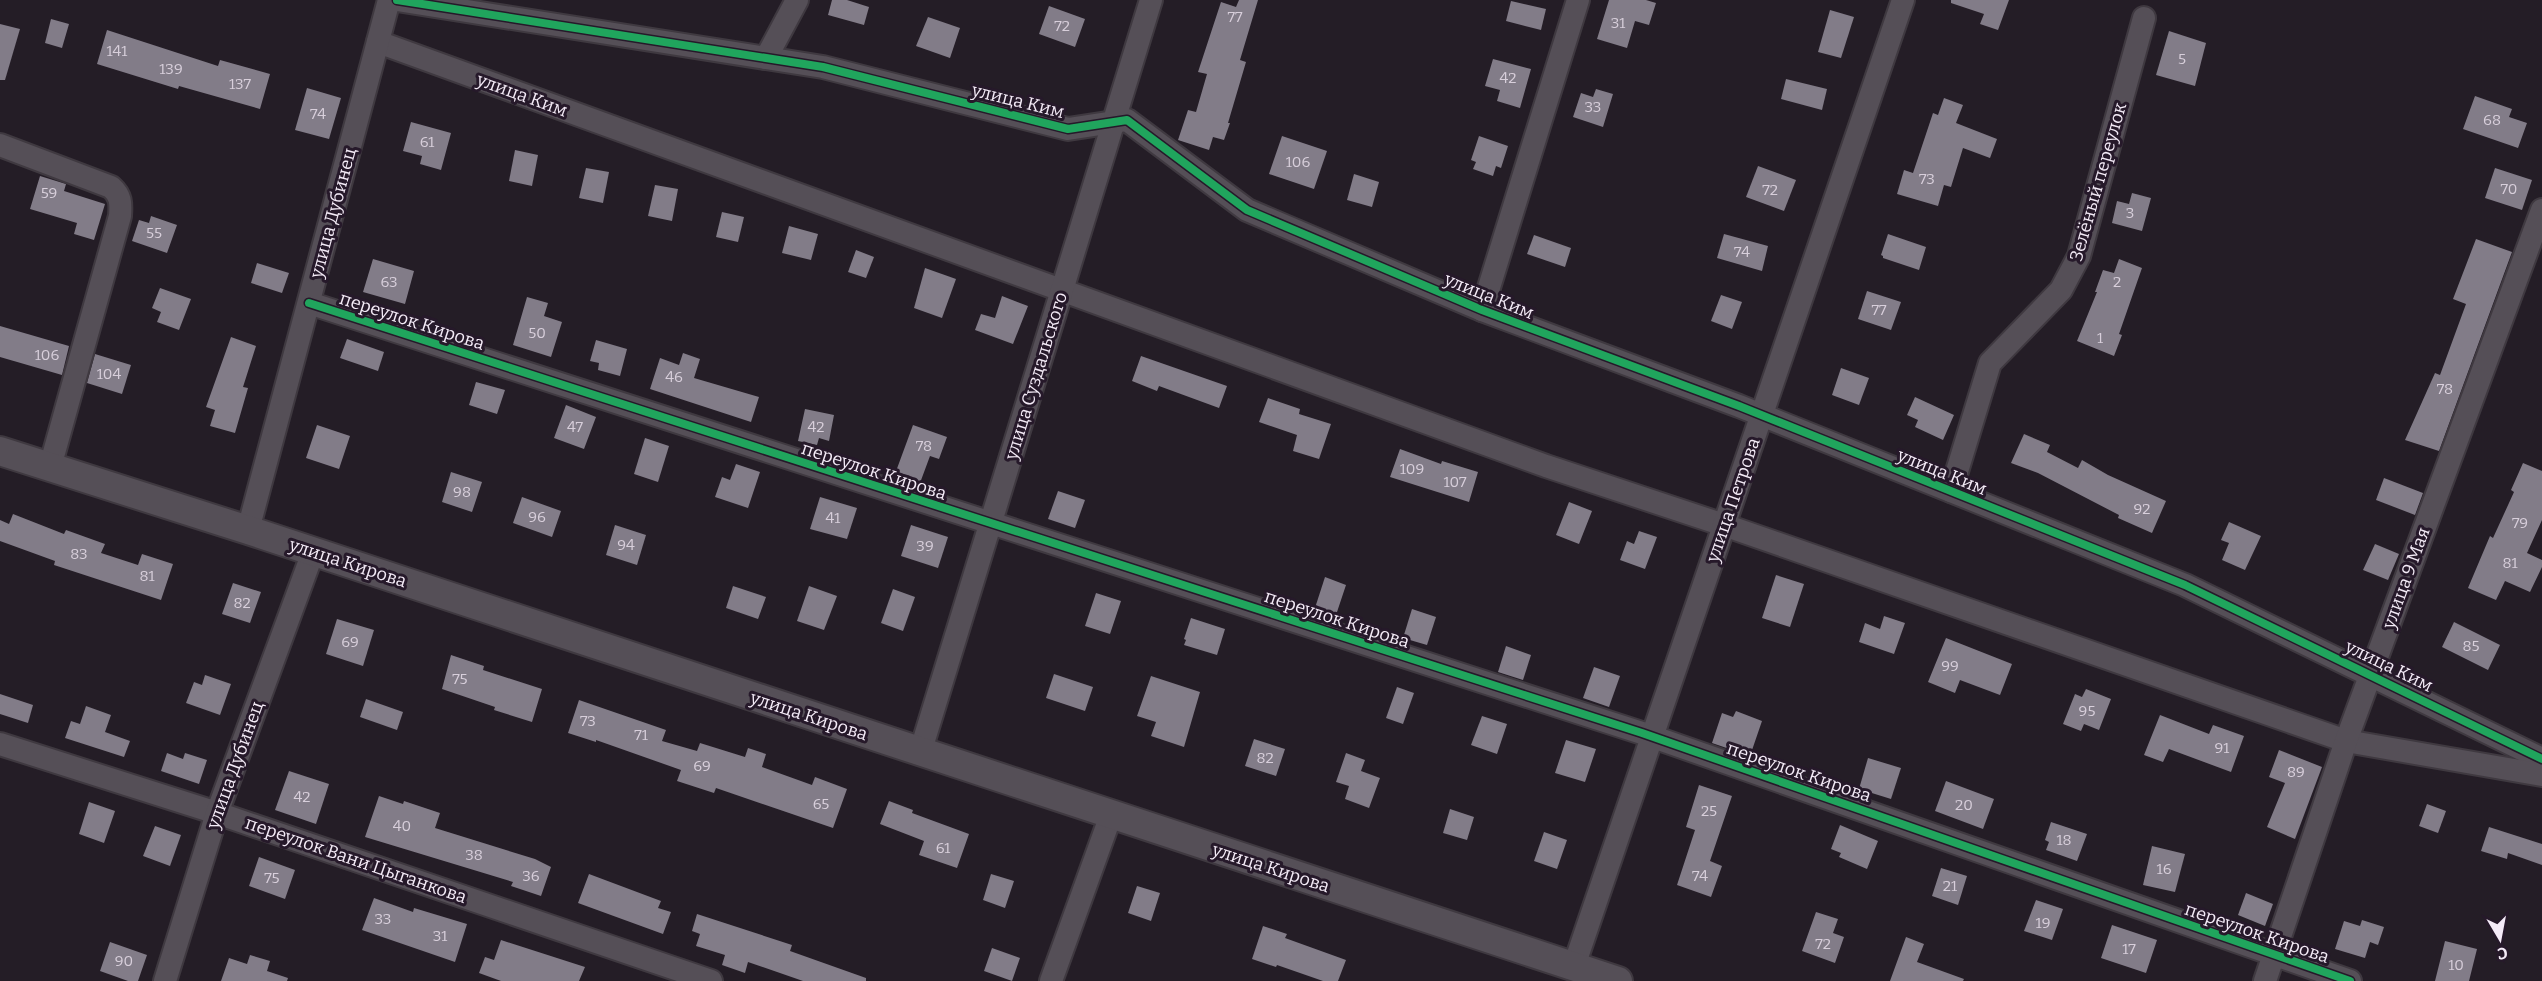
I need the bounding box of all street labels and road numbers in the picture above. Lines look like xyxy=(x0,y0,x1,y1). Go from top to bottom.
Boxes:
street label: улица Ким xyxy=(473,68,570,122)
street label: улица Ким xyxy=(968,79,1067,123)
street label: Зелёный переулок xyxy=(2065,100,2131,264)
street label: улица Дубинец xyxy=(305,145,361,282)
street label: улица Ким xyxy=(1440,268,1537,324)
street label: переулок Кирова xyxy=(337,287,487,355)
street label: улица Суздальского xyxy=(1000,289,1072,464)
street label: улица Петрова xyxy=(1701,435,1765,566)
street label: переулок Кирова xyxy=(799,437,949,505)
street label: улица Ким xyxy=(1893,444,1990,500)
street label: улица 9 Мая xyxy=(2377,524,2435,633)
street label: улица Кирова xyxy=(286,533,410,592)
street label: переулок Кирова xyxy=(1262,585,1412,653)
street label: улица Ким xyxy=(2341,635,2436,697)
street label: улица Кирова xyxy=(747,686,871,745)
street label: улица Дубинец xyxy=(201,698,268,833)
street label: переулок Кирова xyxy=(1724,737,1874,807)
street label: переулок Вани Цыганкова xyxy=(242,812,470,908)
street label: улица Кирова xyxy=(1209,838,1333,897)
street label: переулок Кирова xyxy=(2182,898,2332,968)

